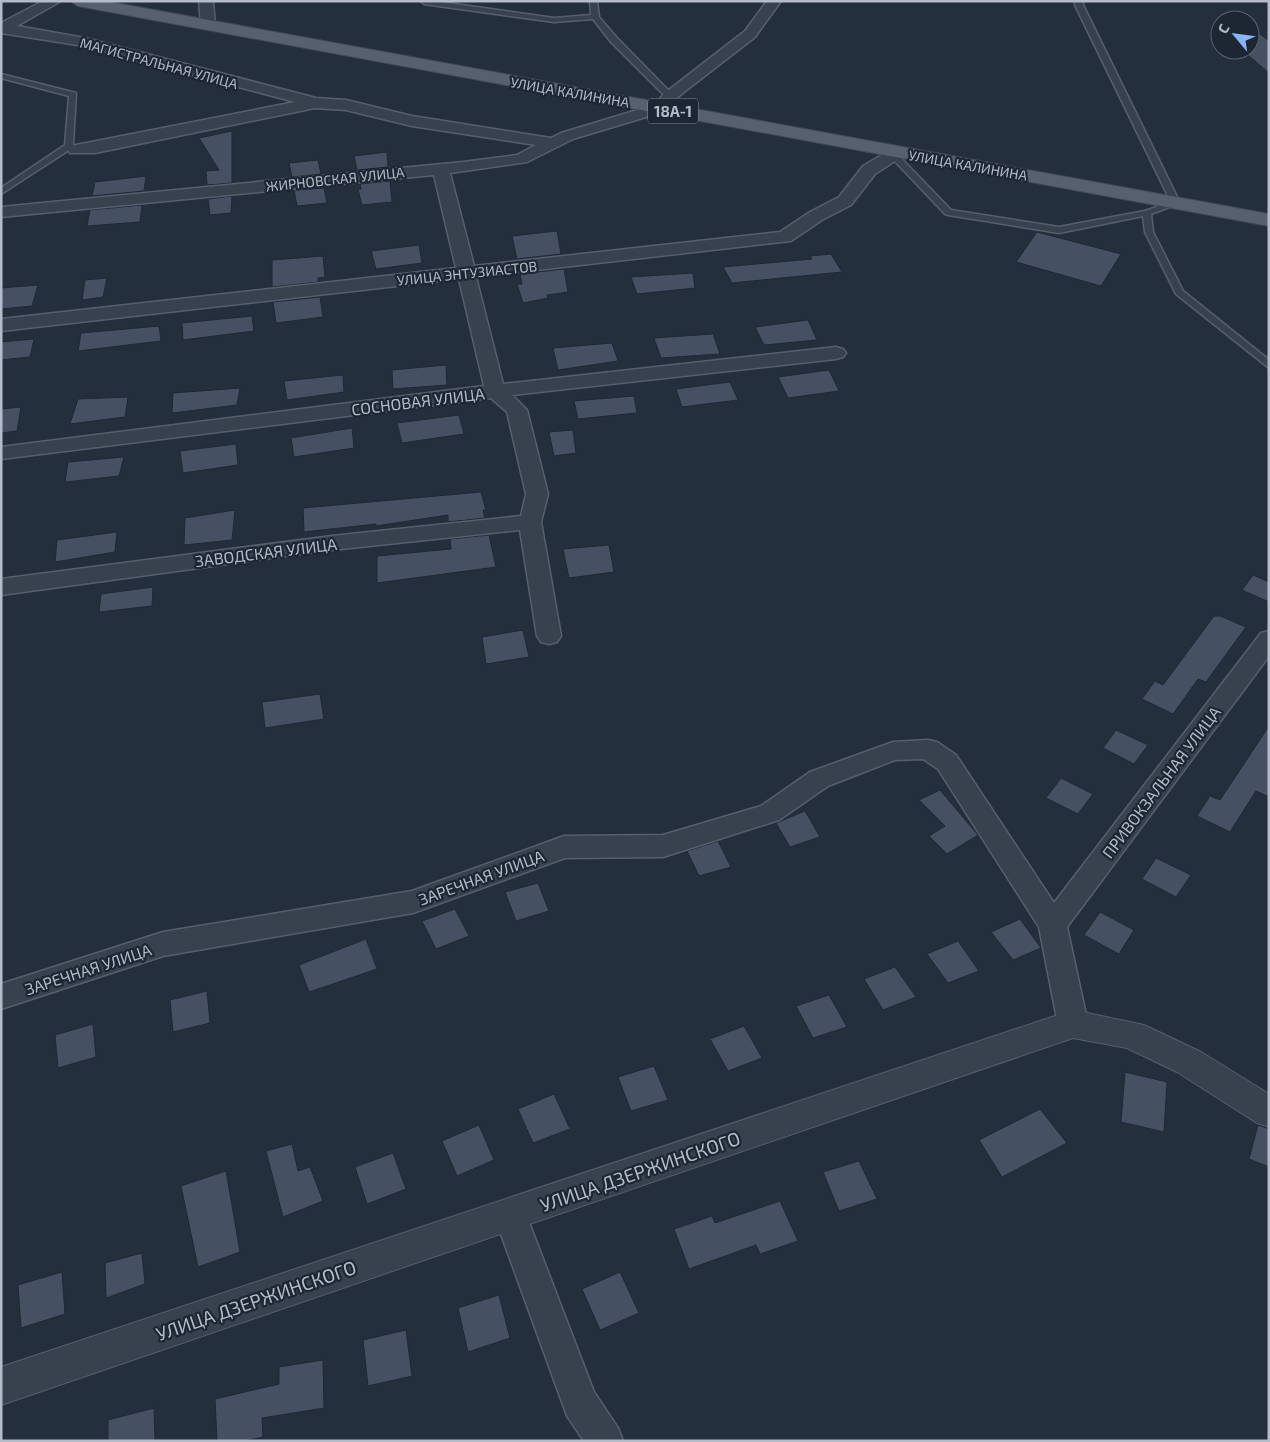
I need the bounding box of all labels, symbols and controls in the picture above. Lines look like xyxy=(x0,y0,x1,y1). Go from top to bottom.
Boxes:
north arrow xyxy=(1210,10,1260,60)
text: С xyxy=(1214,21,1233,36)
street label: МАГИСТРАЛЬНАЯ УЛИЦА xyxy=(78,34,240,92)
street label: УЛИЦА КАЛИНИНА xyxy=(509,73,631,111)
road number: 18А-1 xyxy=(648,98,698,124)
street label: УЛИЦА КАЛИНИНА xyxy=(907,146,1029,184)
street label: ЖИРНОВСКАЯ УЛИЦА xyxy=(265,163,405,195)
street label: УЛИЦА ЭНТУЗИАСТОВ xyxy=(396,257,538,289)
street label: СОСНОВАЯ УЛИЦА xyxy=(350,383,486,419)
street label: ЗАВОДСКАЯ УЛИЦА xyxy=(194,534,338,570)
street label: ПРИВОКЗАЛЬНАЯ УЛИЦА xyxy=(1098,702,1224,862)
street label: ЗАРЕЧНАЯ УЛИЦА xyxy=(416,845,546,908)
street label: ЗАРЕЧНАЯ УЛИЦА xyxy=(22,940,154,998)
street label: УЛИЦА ДЗЕРЖИНСКОГО xyxy=(537,1126,743,1216)
street label: УЛИЦА ДЗЕРЖИНСКОГО xyxy=(153,1255,359,1345)

